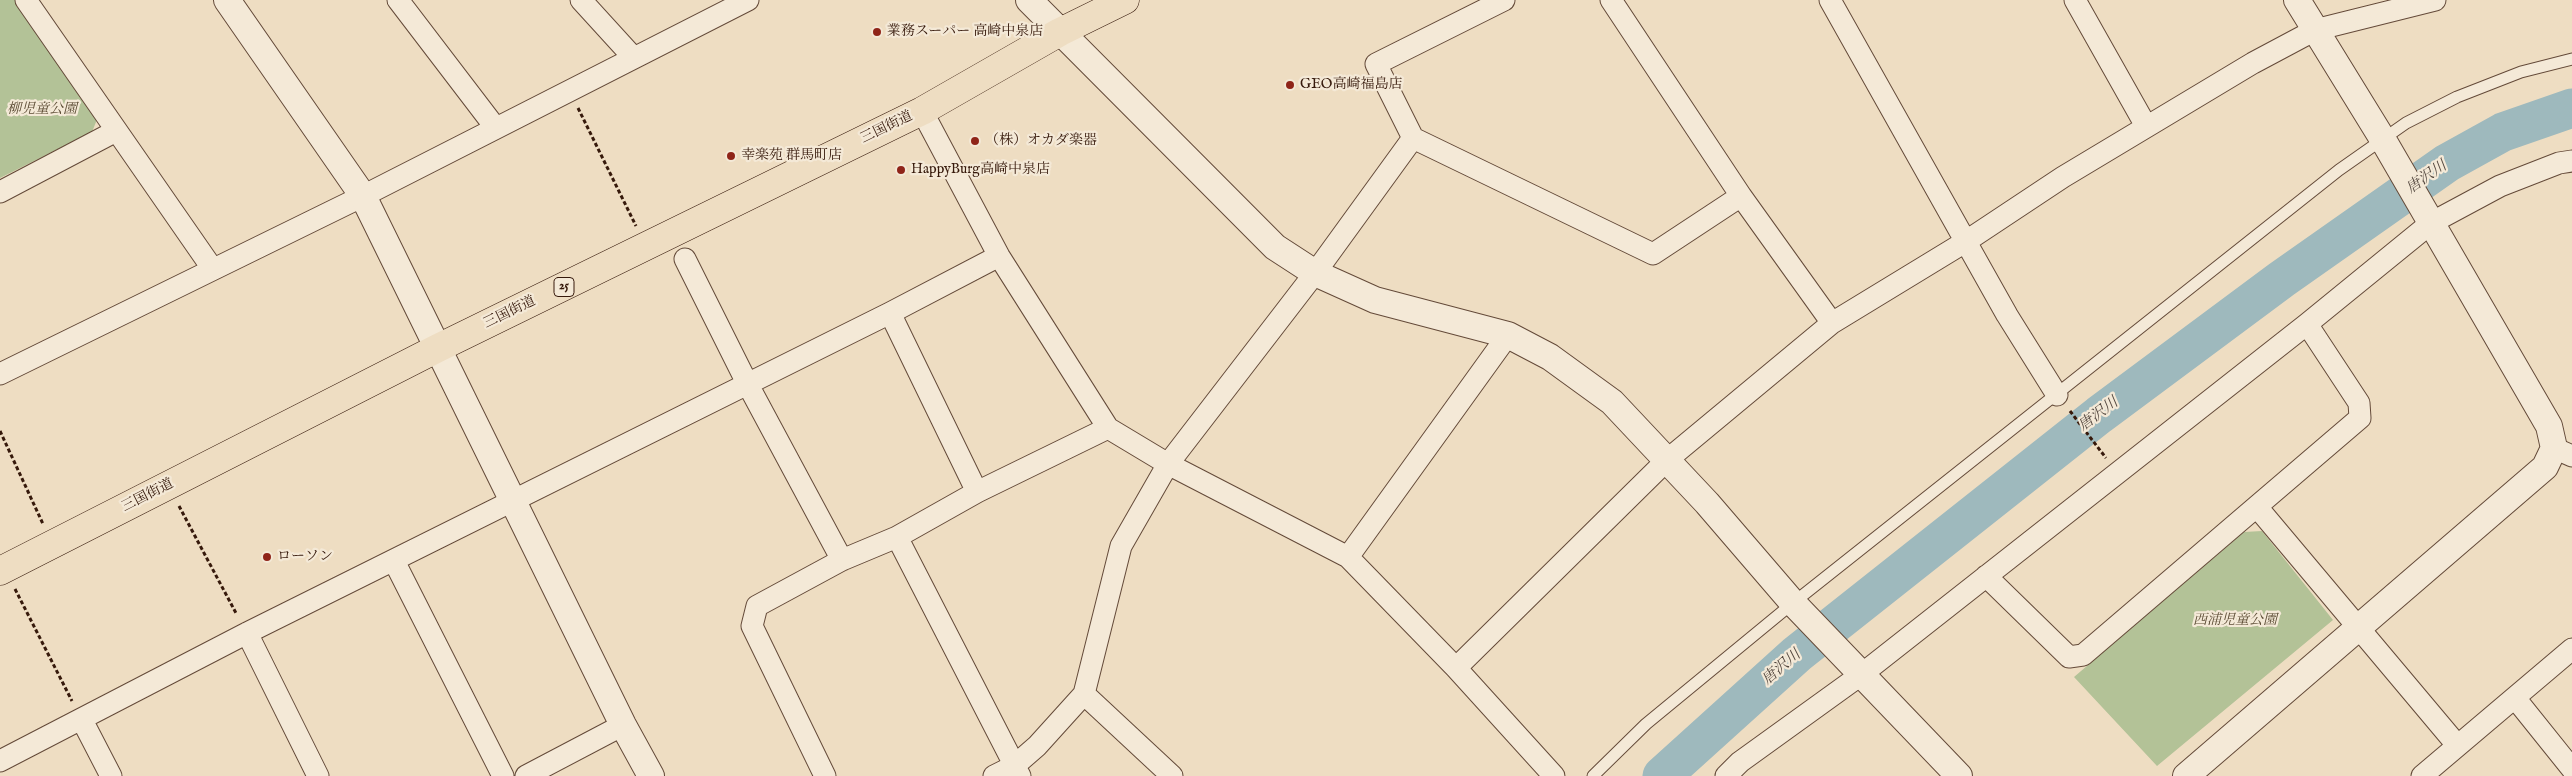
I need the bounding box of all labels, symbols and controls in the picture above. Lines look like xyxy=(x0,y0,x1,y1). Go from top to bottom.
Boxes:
place label: 業務スーパー 高崎中泉店 xyxy=(887,24,1043,40)
marker: 業務スーパー 高崎中泉店 xyxy=(871,26,883,38)
place label: GEO高崎福島店 xyxy=(1300,77,1402,93)
marker: GEO高崎福島店 xyxy=(1284,79,1296,91)
park label: 柳児童公園 xyxy=(7,102,77,118)
street label: 三国街道 xyxy=(858,108,916,148)
place label: （株）オカダ楽器 xyxy=(985,133,1097,149)
marker: （株）オカダ楽器 xyxy=(969,135,981,147)
place label: 幸楽苑 群馬町店 xyxy=(741,148,842,164)
marker: 幸楽苑 群馬町店 xyxy=(725,150,737,162)
water label: 唐沢川 xyxy=(2403,158,2451,198)
place label: HappyBurg高崎中泉店 xyxy=(911,162,1050,178)
marker: HappyBurg高崎中泉店 xyxy=(895,164,907,176)
road number: 25 xyxy=(554,278,574,296)
street label: 三国街道 xyxy=(481,293,539,333)
water label: 唐沢川 xyxy=(2076,394,2122,436)
street label: 三国街道 xyxy=(119,476,177,516)
place label: ローソン xyxy=(277,549,333,565)
marker: ローソン xyxy=(261,551,273,563)
park label: 西浦児童公園 xyxy=(2193,613,2277,629)
water label: 唐沢川 xyxy=(1759,646,1805,690)

